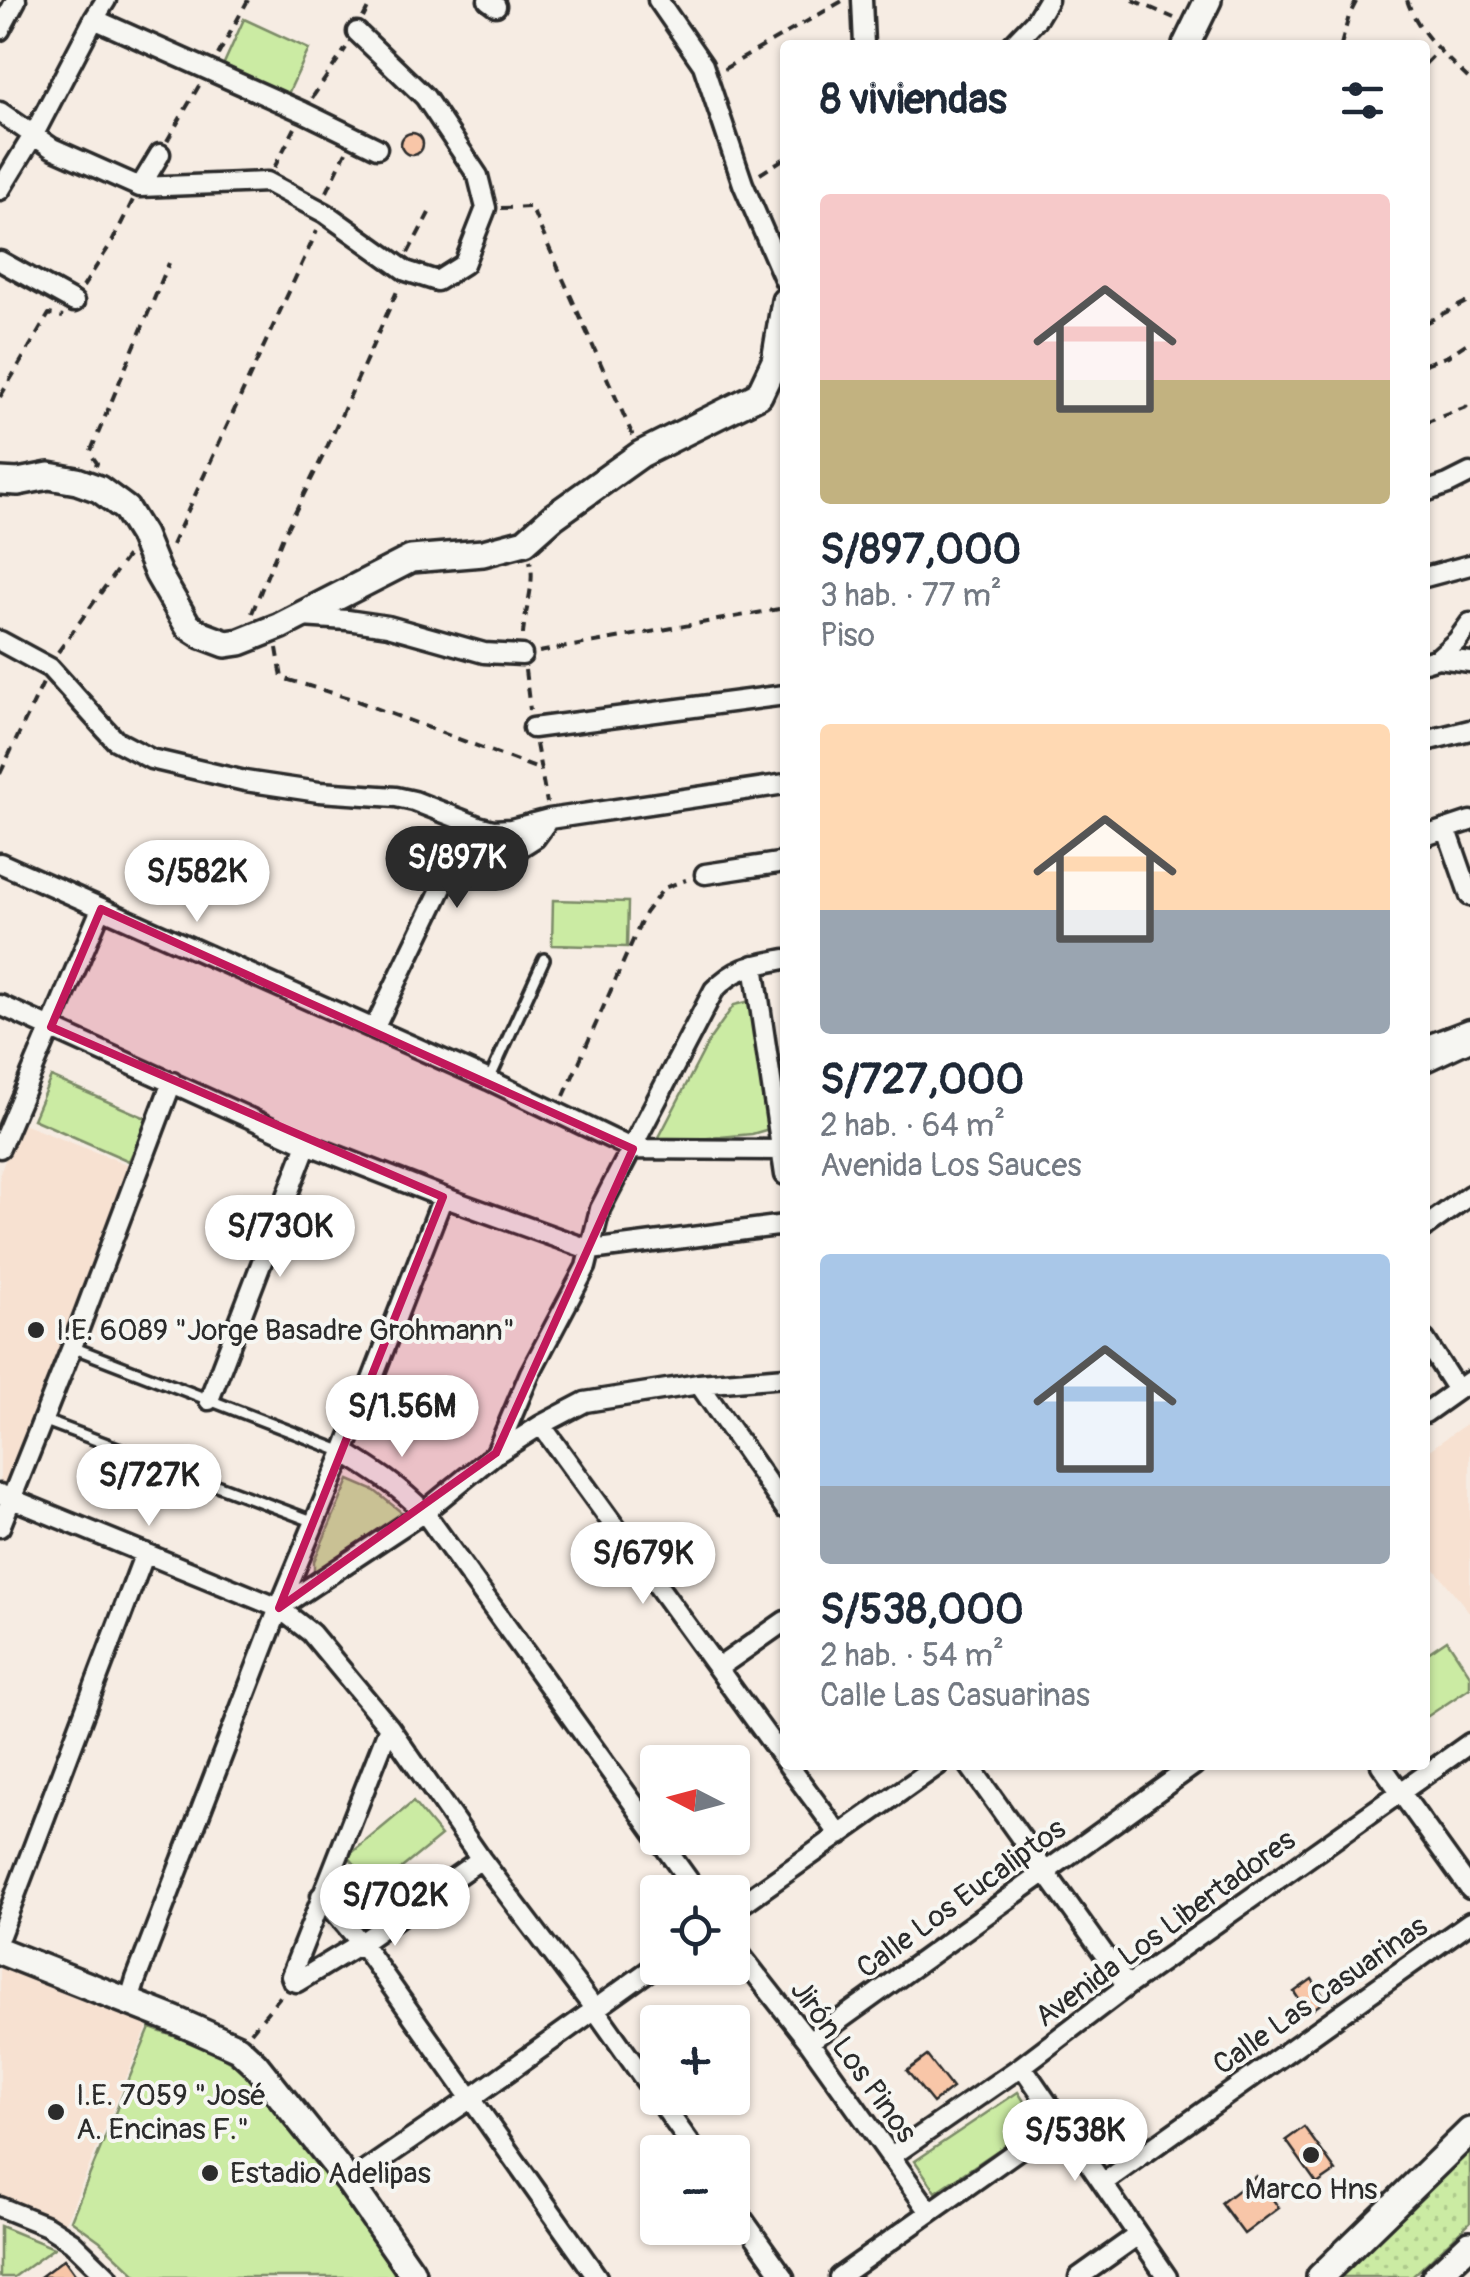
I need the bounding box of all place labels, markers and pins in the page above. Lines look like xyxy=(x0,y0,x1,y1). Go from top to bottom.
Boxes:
pin: S/897K xyxy=(376,826,538,911)
pin: S/582K xyxy=(116,840,278,925)
pin: S/730K xyxy=(199,1195,361,1280)
place label: I.E. 6089 "Jorge Basadre Grohmann" xyxy=(56,1312,515,1349)
marker: I.E. 6089 "Jorge Basadre Grohmann" xyxy=(25,1319,47,1341)
pin: S/1.56M xyxy=(310,1375,494,1460)
pin: S/727K xyxy=(68,1444,230,1529)
pin: S/679K xyxy=(562,1522,724,1607)
pin: S/702K xyxy=(314,1864,476,1949)
place label: I.E. 7059 "José A. Encinas F." xyxy=(76,2077,266,2148)
pin: S/538K xyxy=(994,2099,1156,2184)
marker: I.E. 7059 "José A. Encinas F." xyxy=(45,2101,67,2123)
marker: Marco Hns xyxy=(1300,2144,1322,2166)
place label: Estadio Adelipas xyxy=(230,2155,431,2192)
marker: Estadio Adelipas xyxy=(199,2162,221,2184)
place label: Marco Hns xyxy=(1245,2171,1377,2208)

